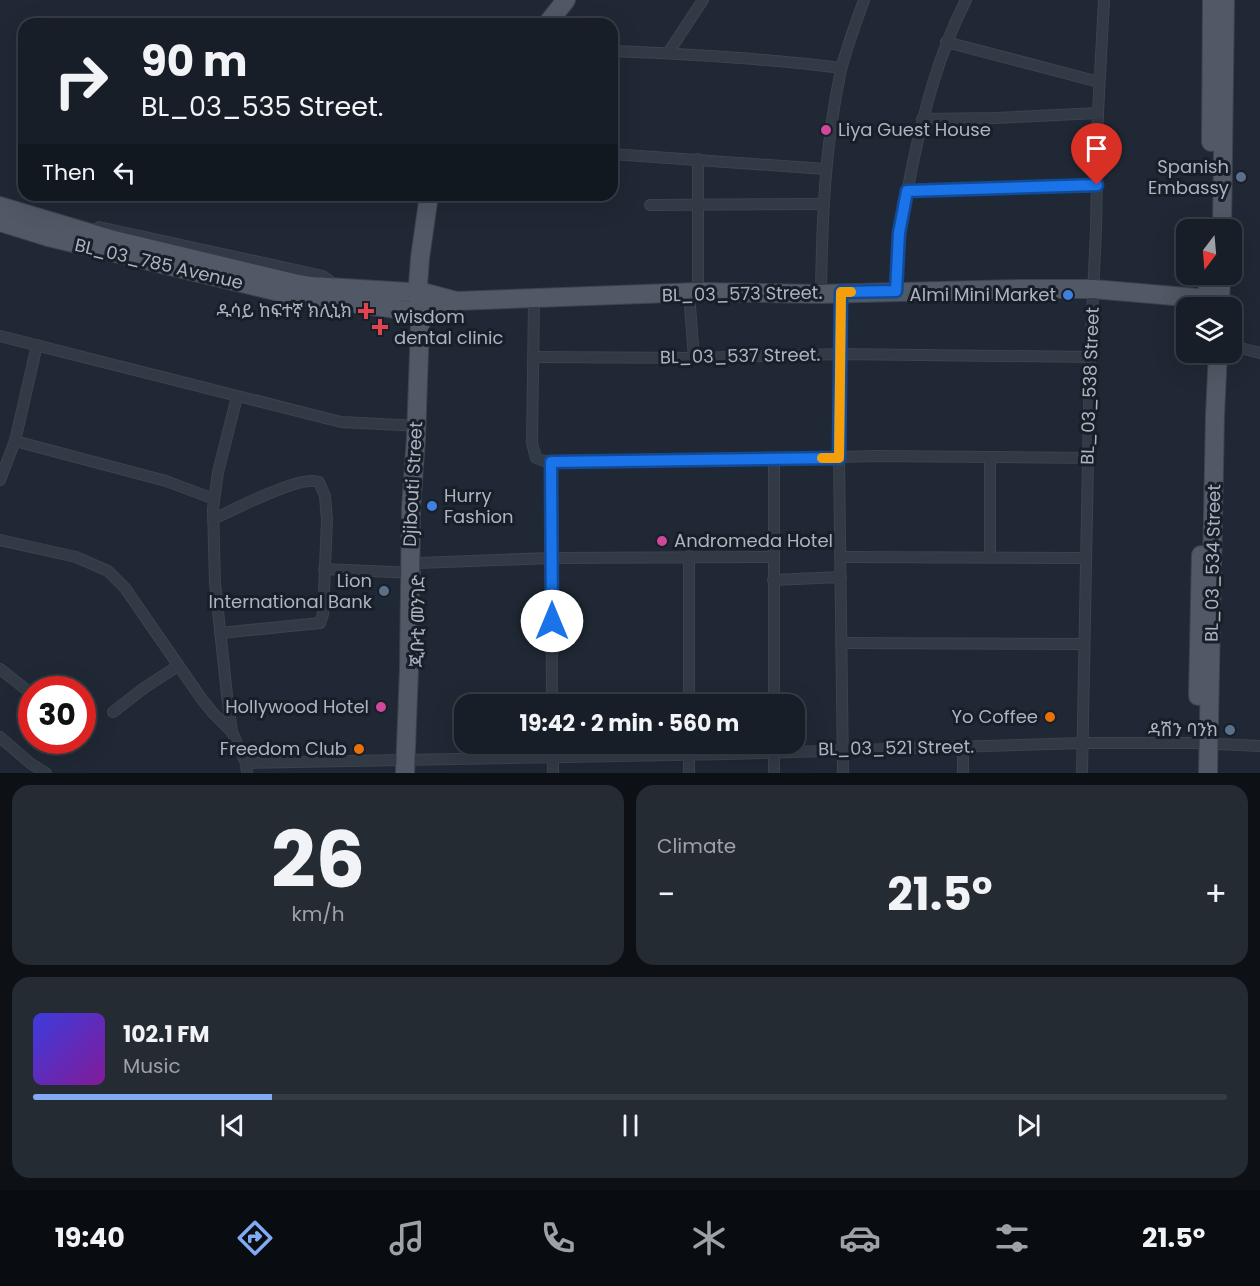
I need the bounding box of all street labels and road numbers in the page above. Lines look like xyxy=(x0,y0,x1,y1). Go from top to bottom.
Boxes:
street label: BL_03_785 Avenue xyxy=(73,232,246,295)
street label: BL_03_573 Street. xyxy=(662,280,822,307)
street label: BL_03_538 Street xyxy=(1074,307,1105,465)
street label: BL_03_537 Street. xyxy=(660,342,820,369)
street label: Djibouti Street xyxy=(397,421,428,547)
street label: BL_03_534 Street xyxy=(1199,484,1226,642)
street label: ጂቡቲ መንገድ xyxy=(404,574,431,667)
street label: BL_03_521 Street. xyxy=(818,734,974,761)

